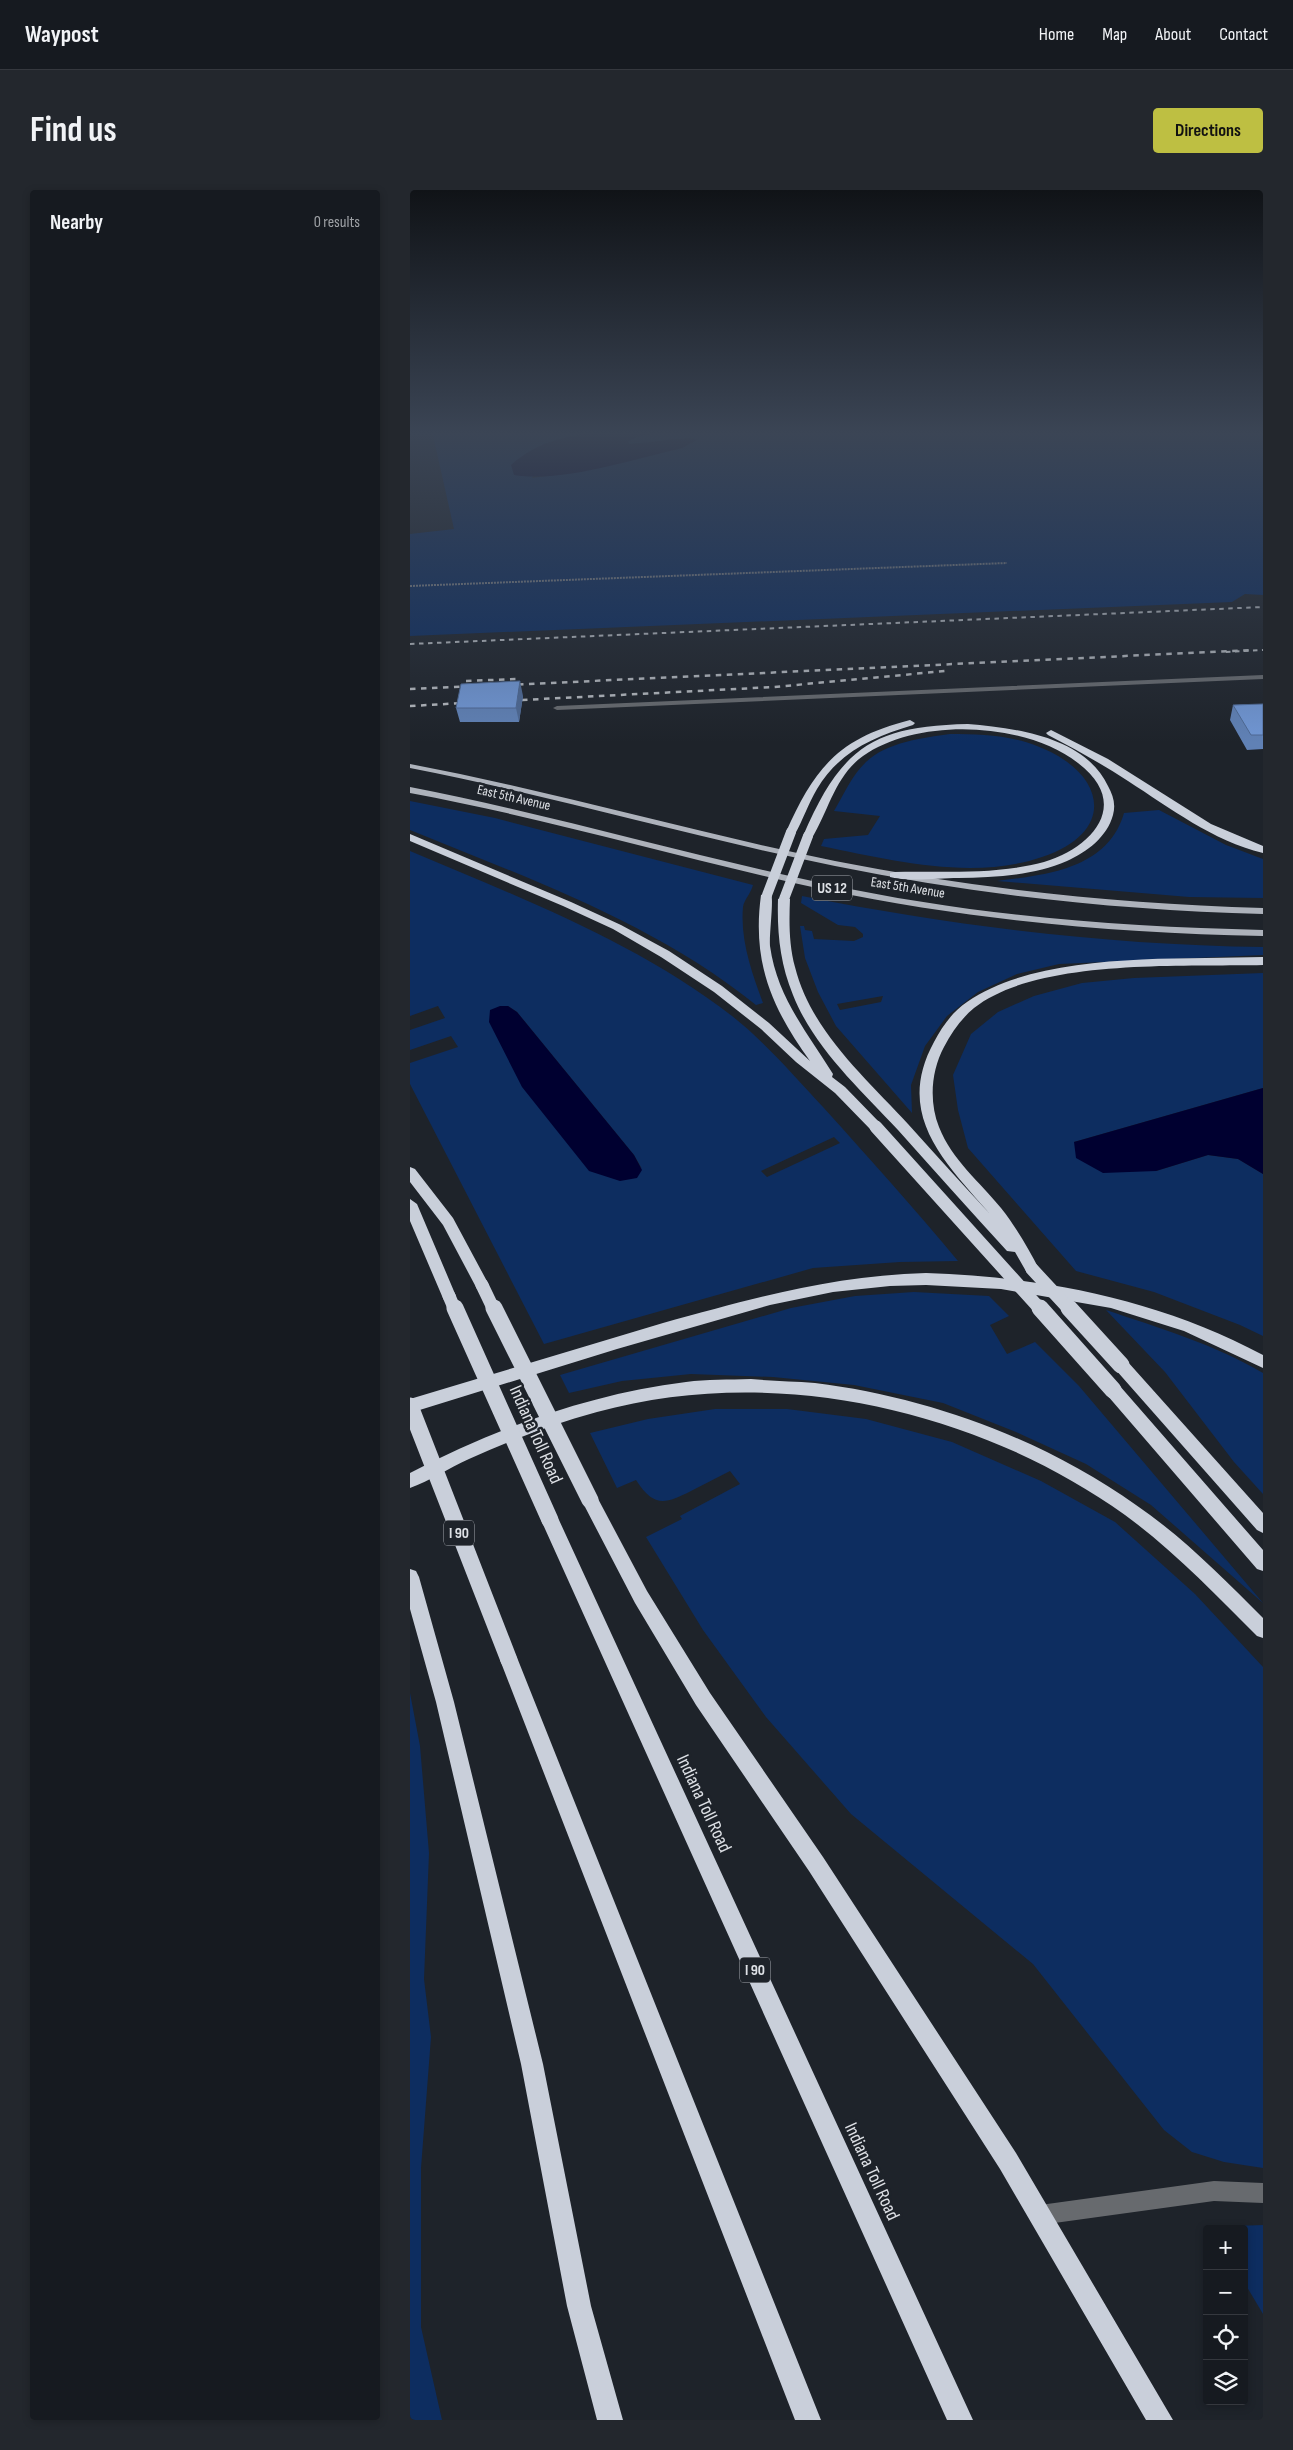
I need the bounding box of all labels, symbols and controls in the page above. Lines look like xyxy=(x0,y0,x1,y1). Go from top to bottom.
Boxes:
text: Waypost xyxy=(25,20,99,49)
text: Home xyxy=(1039,24,1074,45)
text: Map xyxy=(1102,24,1127,45)
text: About xyxy=(1155,24,1191,45)
text: Contact xyxy=(1219,24,1268,45)
button: Directions xyxy=(1153,108,1263,153)
text: Find us xyxy=(30,109,117,152)
text: Nearby xyxy=(50,210,103,235)
text: 0 results xyxy=(314,213,360,232)
street label: East 5th Avenue xyxy=(476,781,552,814)
street label: East 5th Avenue xyxy=(870,873,946,902)
road number: US 12 xyxy=(812,876,852,900)
street label: Indiana Toll Road xyxy=(504,1382,568,1487)
road number: I 90 xyxy=(444,1520,474,1546)
street label: Indiana Toll Road xyxy=(671,1751,736,1856)
road number: I 90 xyxy=(740,1958,770,1982)
street label: Indiana Toll Road xyxy=(839,2119,904,2224)
map controls xyxy=(1203,2225,1248,2405)
button: + xyxy=(1203,2225,1248,2270)
button: − xyxy=(1203,2270,1248,2315)
button: locate xyxy=(1203,2315,1248,2360)
button: layers xyxy=(1203,2360,1248,2405)

